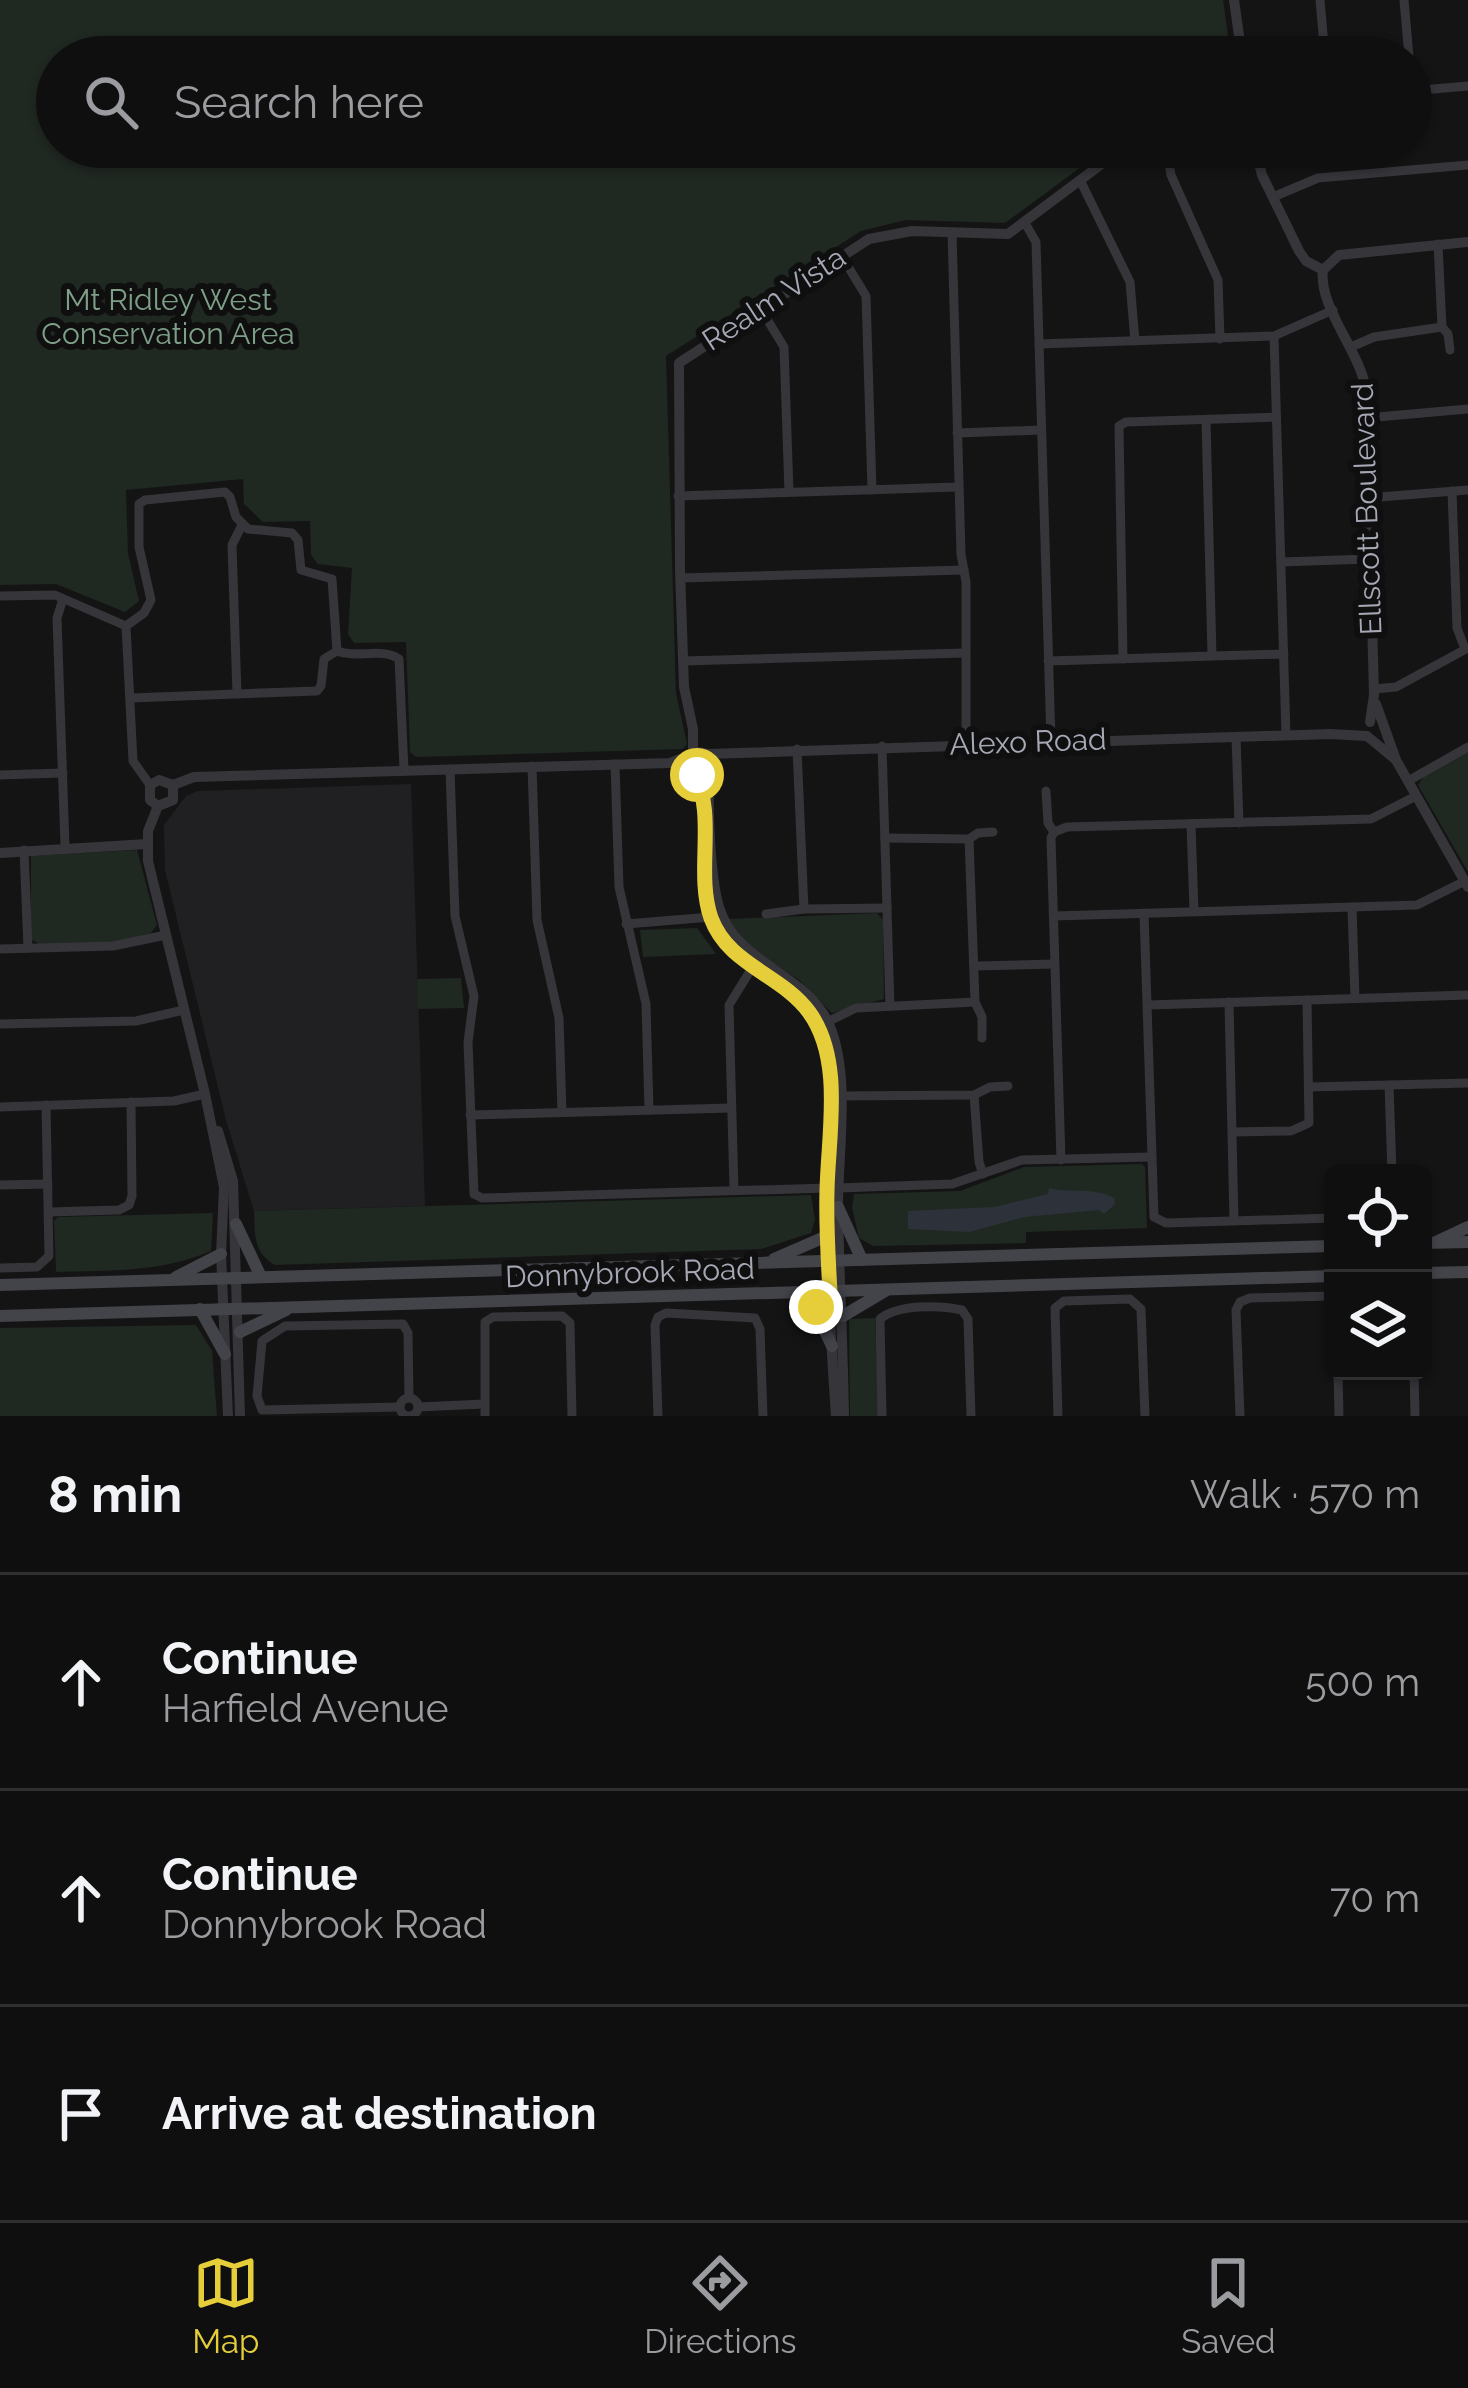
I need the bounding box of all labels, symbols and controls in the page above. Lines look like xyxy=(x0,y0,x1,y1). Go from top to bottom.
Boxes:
search box xyxy=(36,36,1432,168)
icon: search xyxy=(78,69,144,135)
text: Search here xyxy=(174,76,424,129)
street label: Realm Vista xyxy=(696,239,852,358)
park label: Mt Ridley West Conservation Area xyxy=(41,282,295,351)
street label: Ellscott Boulevard xyxy=(1345,382,1388,636)
street label: Alexo Road xyxy=(949,721,1107,762)
route start xyxy=(670,748,724,802)
map controls xyxy=(1324,1164,1432,1380)
button: locate xyxy=(1324,1164,1432,1272)
street label: Donnybrook Road xyxy=(504,1251,756,1294)
button: layers xyxy=(1324,1272,1432,1380)
route end xyxy=(789,1280,843,1334)
text: 8 min xyxy=(48,1464,182,1524)
text: Walk · 570 m xyxy=(1190,1471,1420,1517)
text: Continue xyxy=(162,1632,358,1685)
icon: ahead xyxy=(48,1649,114,1715)
text: 500 m xyxy=(1305,1659,1420,1705)
text: Harfield Avenue xyxy=(162,1685,449,1731)
text: Continue xyxy=(162,1848,358,1901)
icon: ahead xyxy=(48,1865,114,1931)
text: 70 m xyxy=(1330,1875,1420,1921)
text: Donnybrook Road xyxy=(162,1901,487,1947)
icon: arrive xyxy=(48,2081,114,2147)
text: Arrive at destination xyxy=(162,2087,597,2140)
tab: Map xyxy=(192,2250,259,2361)
tab: Directions xyxy=(644,2250,797,2361)
tab: Saved xyxy=(1181,2250,1276,2361)

